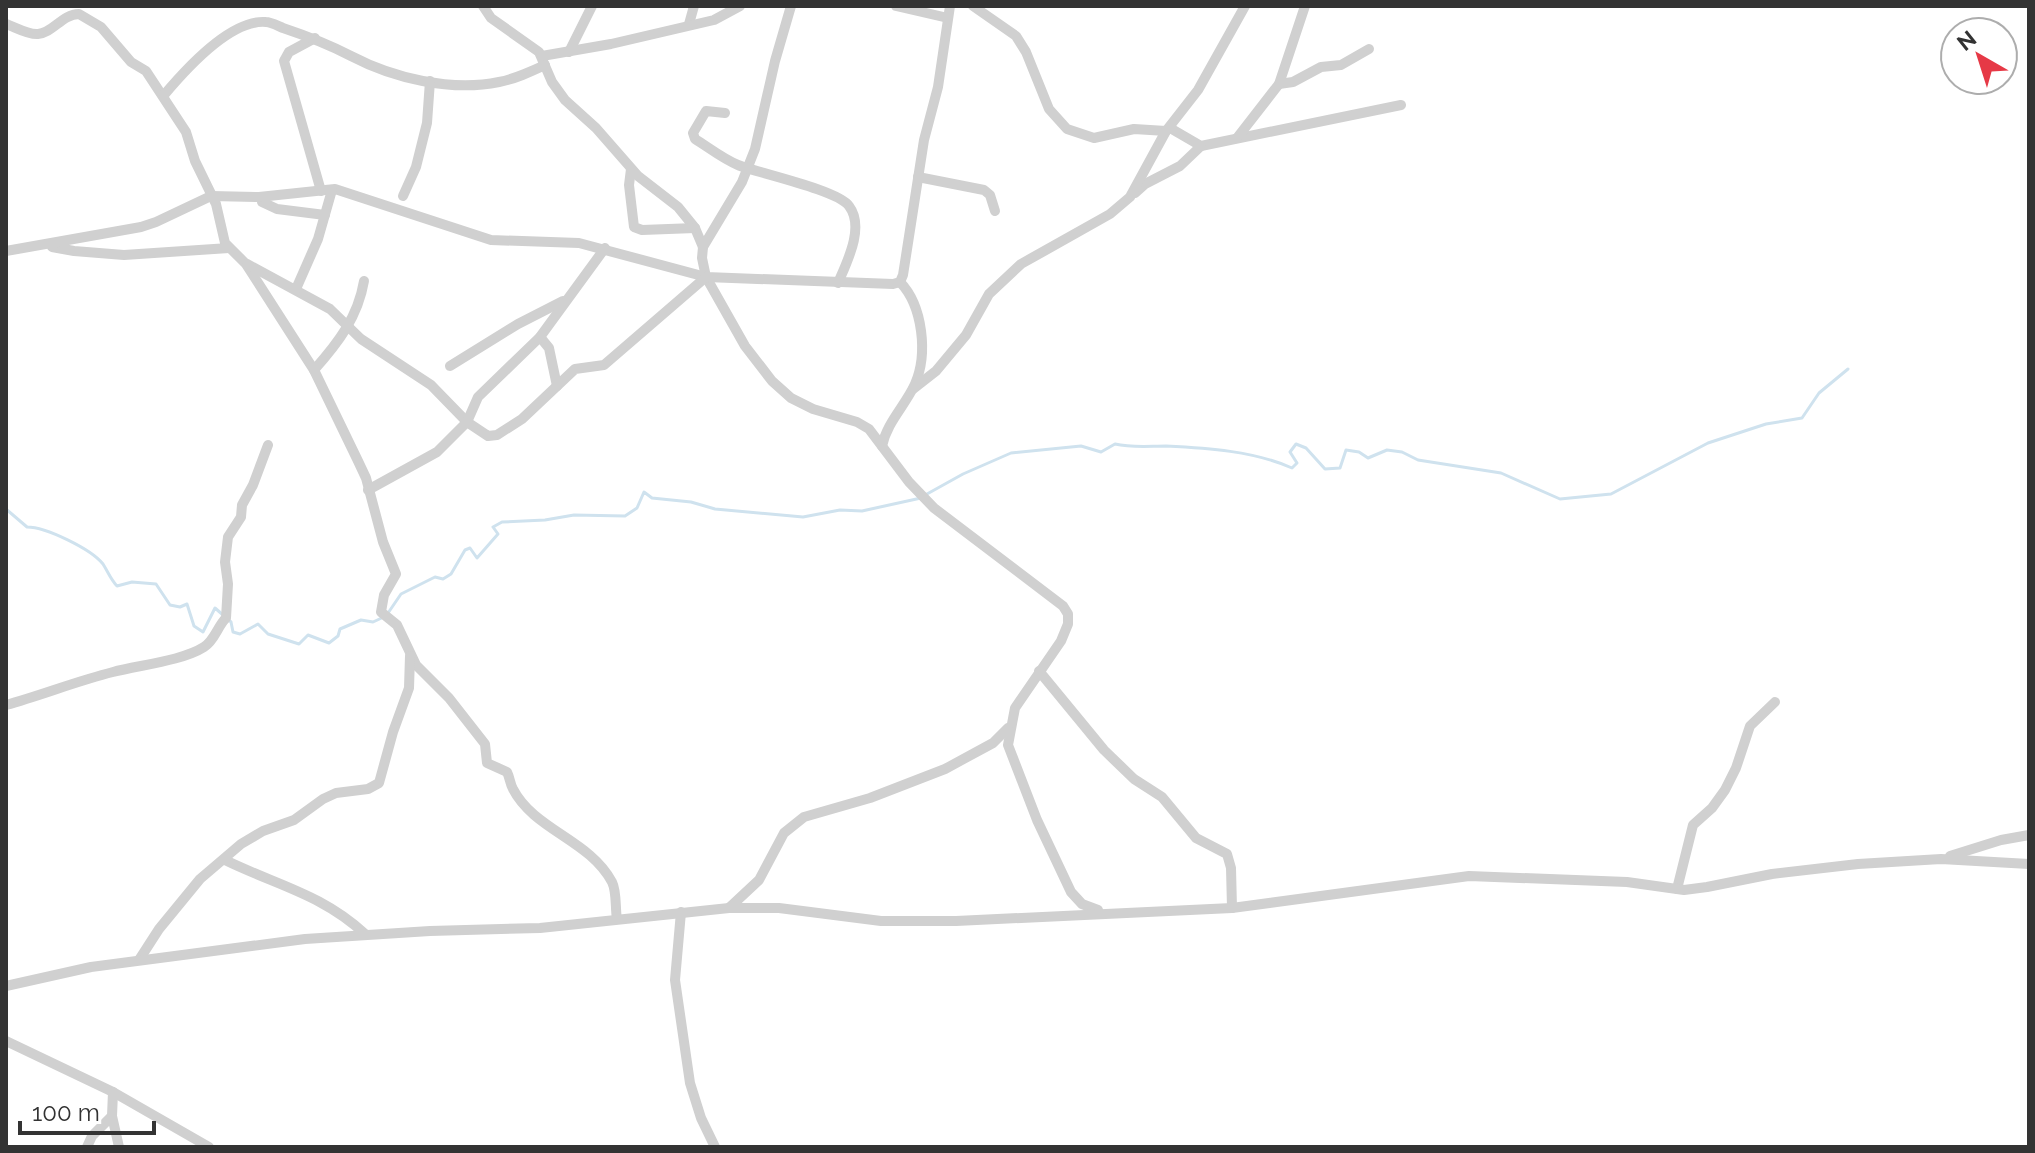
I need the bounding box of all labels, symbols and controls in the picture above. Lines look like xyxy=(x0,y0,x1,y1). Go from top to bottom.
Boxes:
north arrow xyxy=(1939,16,2019,96)
text: N xyxy=(1952,25,1981,56)
scale bar xyxy=(20,1085,154,1135)
text: 100 m xyxy=(32,1098,100,1127)

